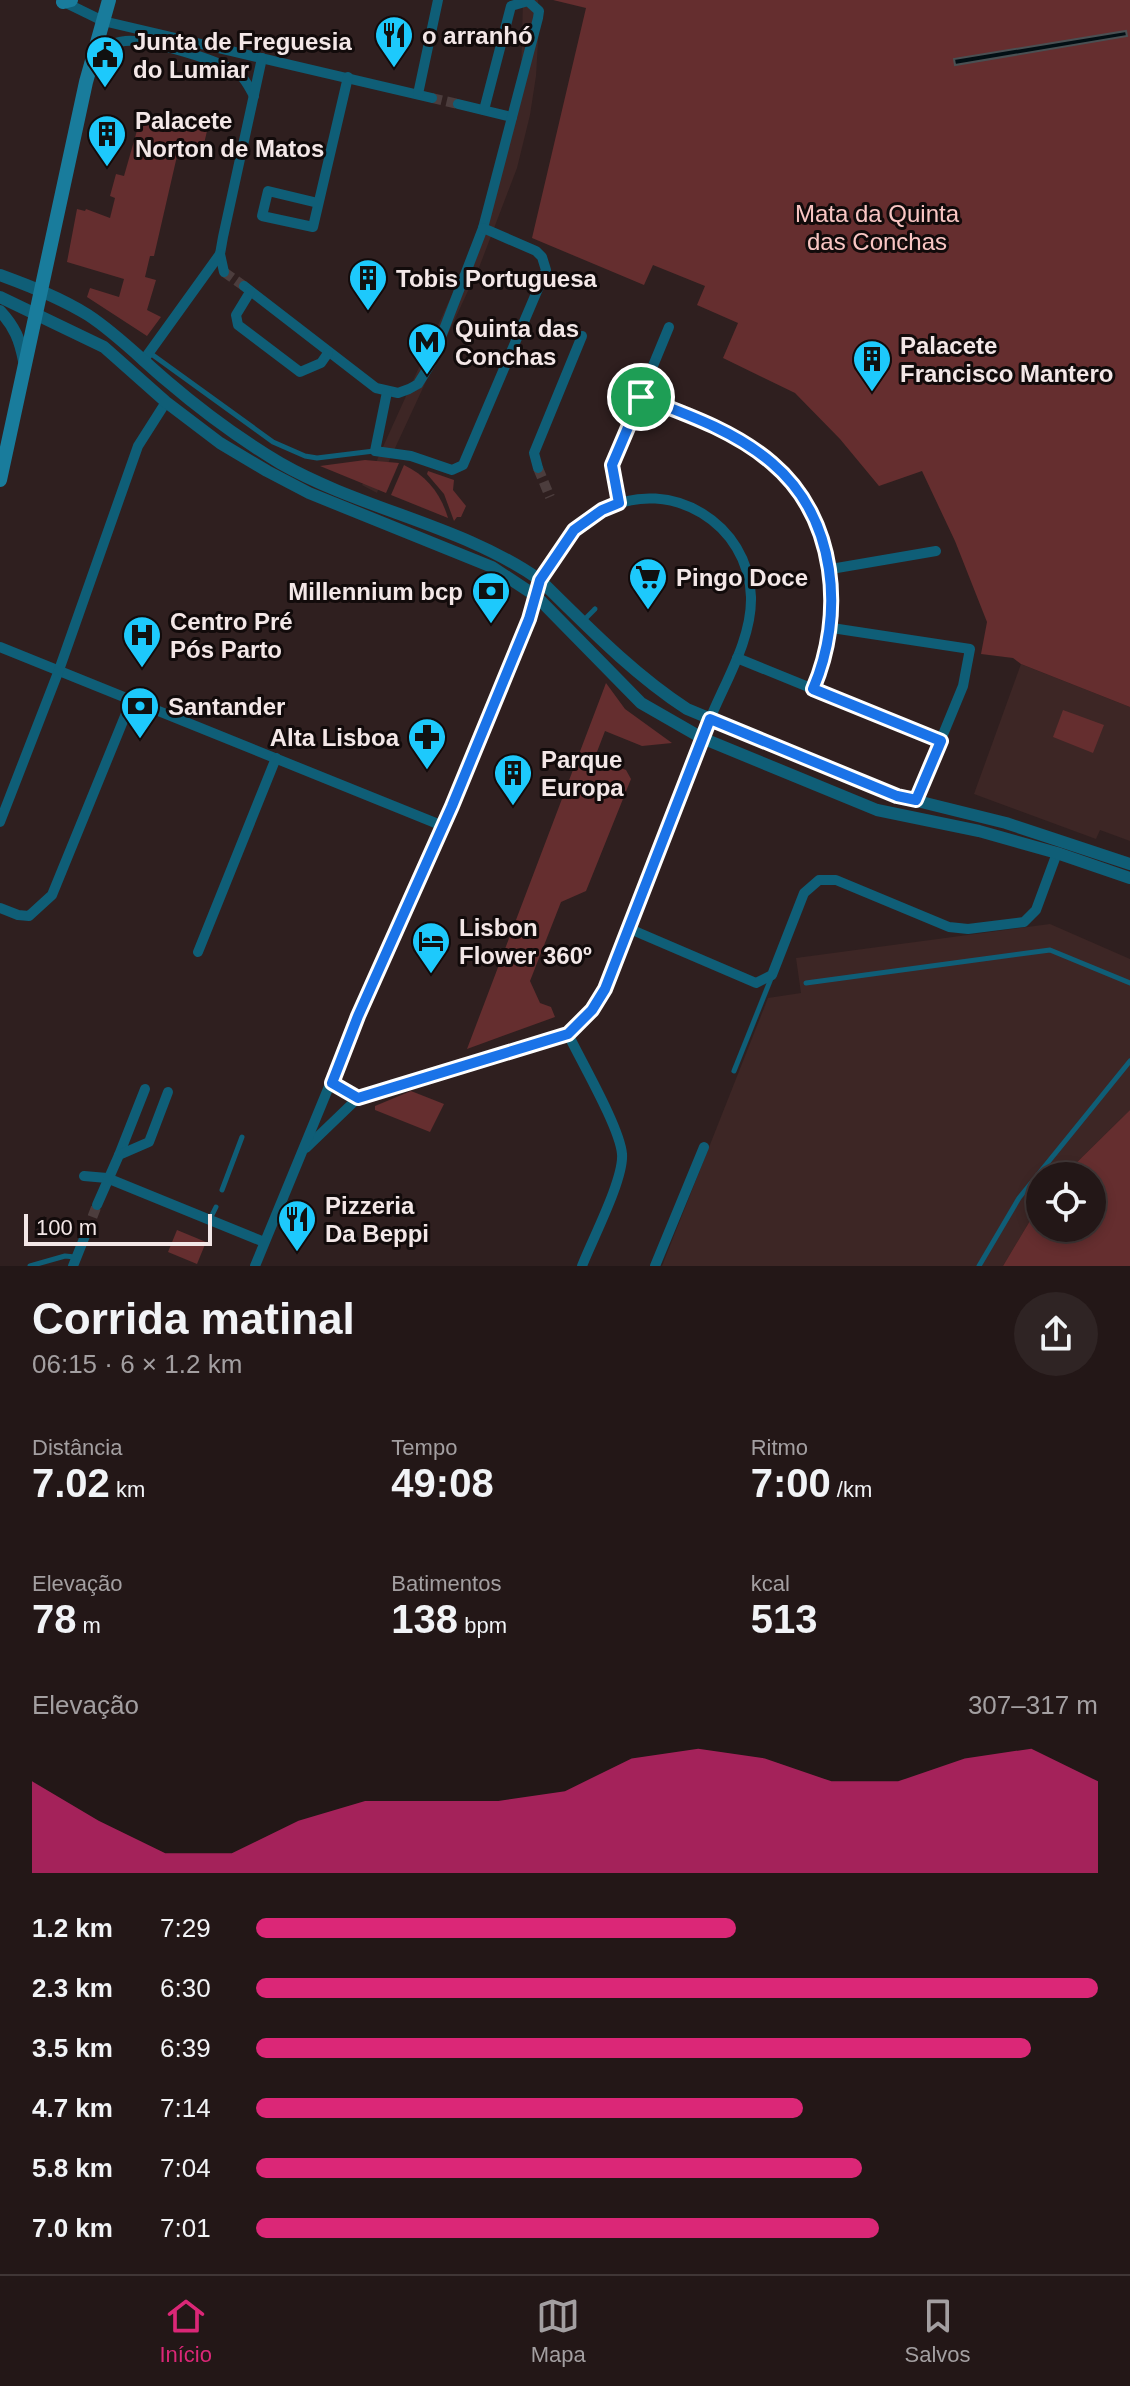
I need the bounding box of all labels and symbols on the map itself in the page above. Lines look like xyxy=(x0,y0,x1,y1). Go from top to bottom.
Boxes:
restaurant icon: o arranhó xyxy=(373,14,415,69)
place label: o arranhó xyxy=(422,22,533,49)
place label: Junta de Freguesia do Lumiar xyxy=(133,28,352,83)
public building icon: Junta de Freguesia do Lumiar xyxy=(84,34,126,89)
place label: Palacete Norton de Matos xyxy=(135,107,324,162)
building icon: Palacete Norton de Matos xyxy=(86,113,128,168)
park label: Mata da Quinta das Conchas xyxy=(795,200,960,255)
building icon: Tobis Portuguesa xyxy=(347,257,389,312)
place label: Tobis Portuguesa xyxy=(396,265,598,292)
place label: Quinta das Conchas xyxy=(455,315,579,370)
metro station icon: Quinta das Conchas xyxy=(406,321,448,376)
place label: Palacete Francisco Mantero xyxy=(900,332,1113,387)
building icon: Palacete Francisco Mantero xyxy=(851,338,893,393)
pin xyxy=(607,363,675,431)
supermarket icon: Pingo Doce xyxy=(627,556,669,611)
place label: Pingo Doce xyxy=(676,564,808,591)
bank icon: Millennium bcp xyxy=(470,570,512,625)
place label: Millennium bcp xyxy=(288,578,463,605)
place label: Centro Pré Pós Parto xyxy=(170,608,293,663)
hospital icon: Centro Pré Pós Parto xyxy=(121,614,163,669)
bank icon: Santander xyxy=(119,685,161,740)
place label: Santander xyxy=(168,693,285,720)
pharmacy icon: Alta Lisboa xyxy=(406,716,448,771)
place label: Alta Lisboa xyxy=(270,724,400,751)
place label: Parque Europa xyxy=(541,746,624,801)
building icon: Parque Europa xyxy=(492,752,534,807)
place label: Lisbon Flower 360º xyxy=(459,914,592,969)
hotel icon: Lisbon Flower 360º xyxy=(410,920,452,975)
place label: Pizzeria Da Beppi xyxy=(325,1192,429,1247)
restaurant icon: Pizzeria Da Beppi xyxy=(276,1198,318,1253)
scale bar xyxy=(24,1210,212,1246)

